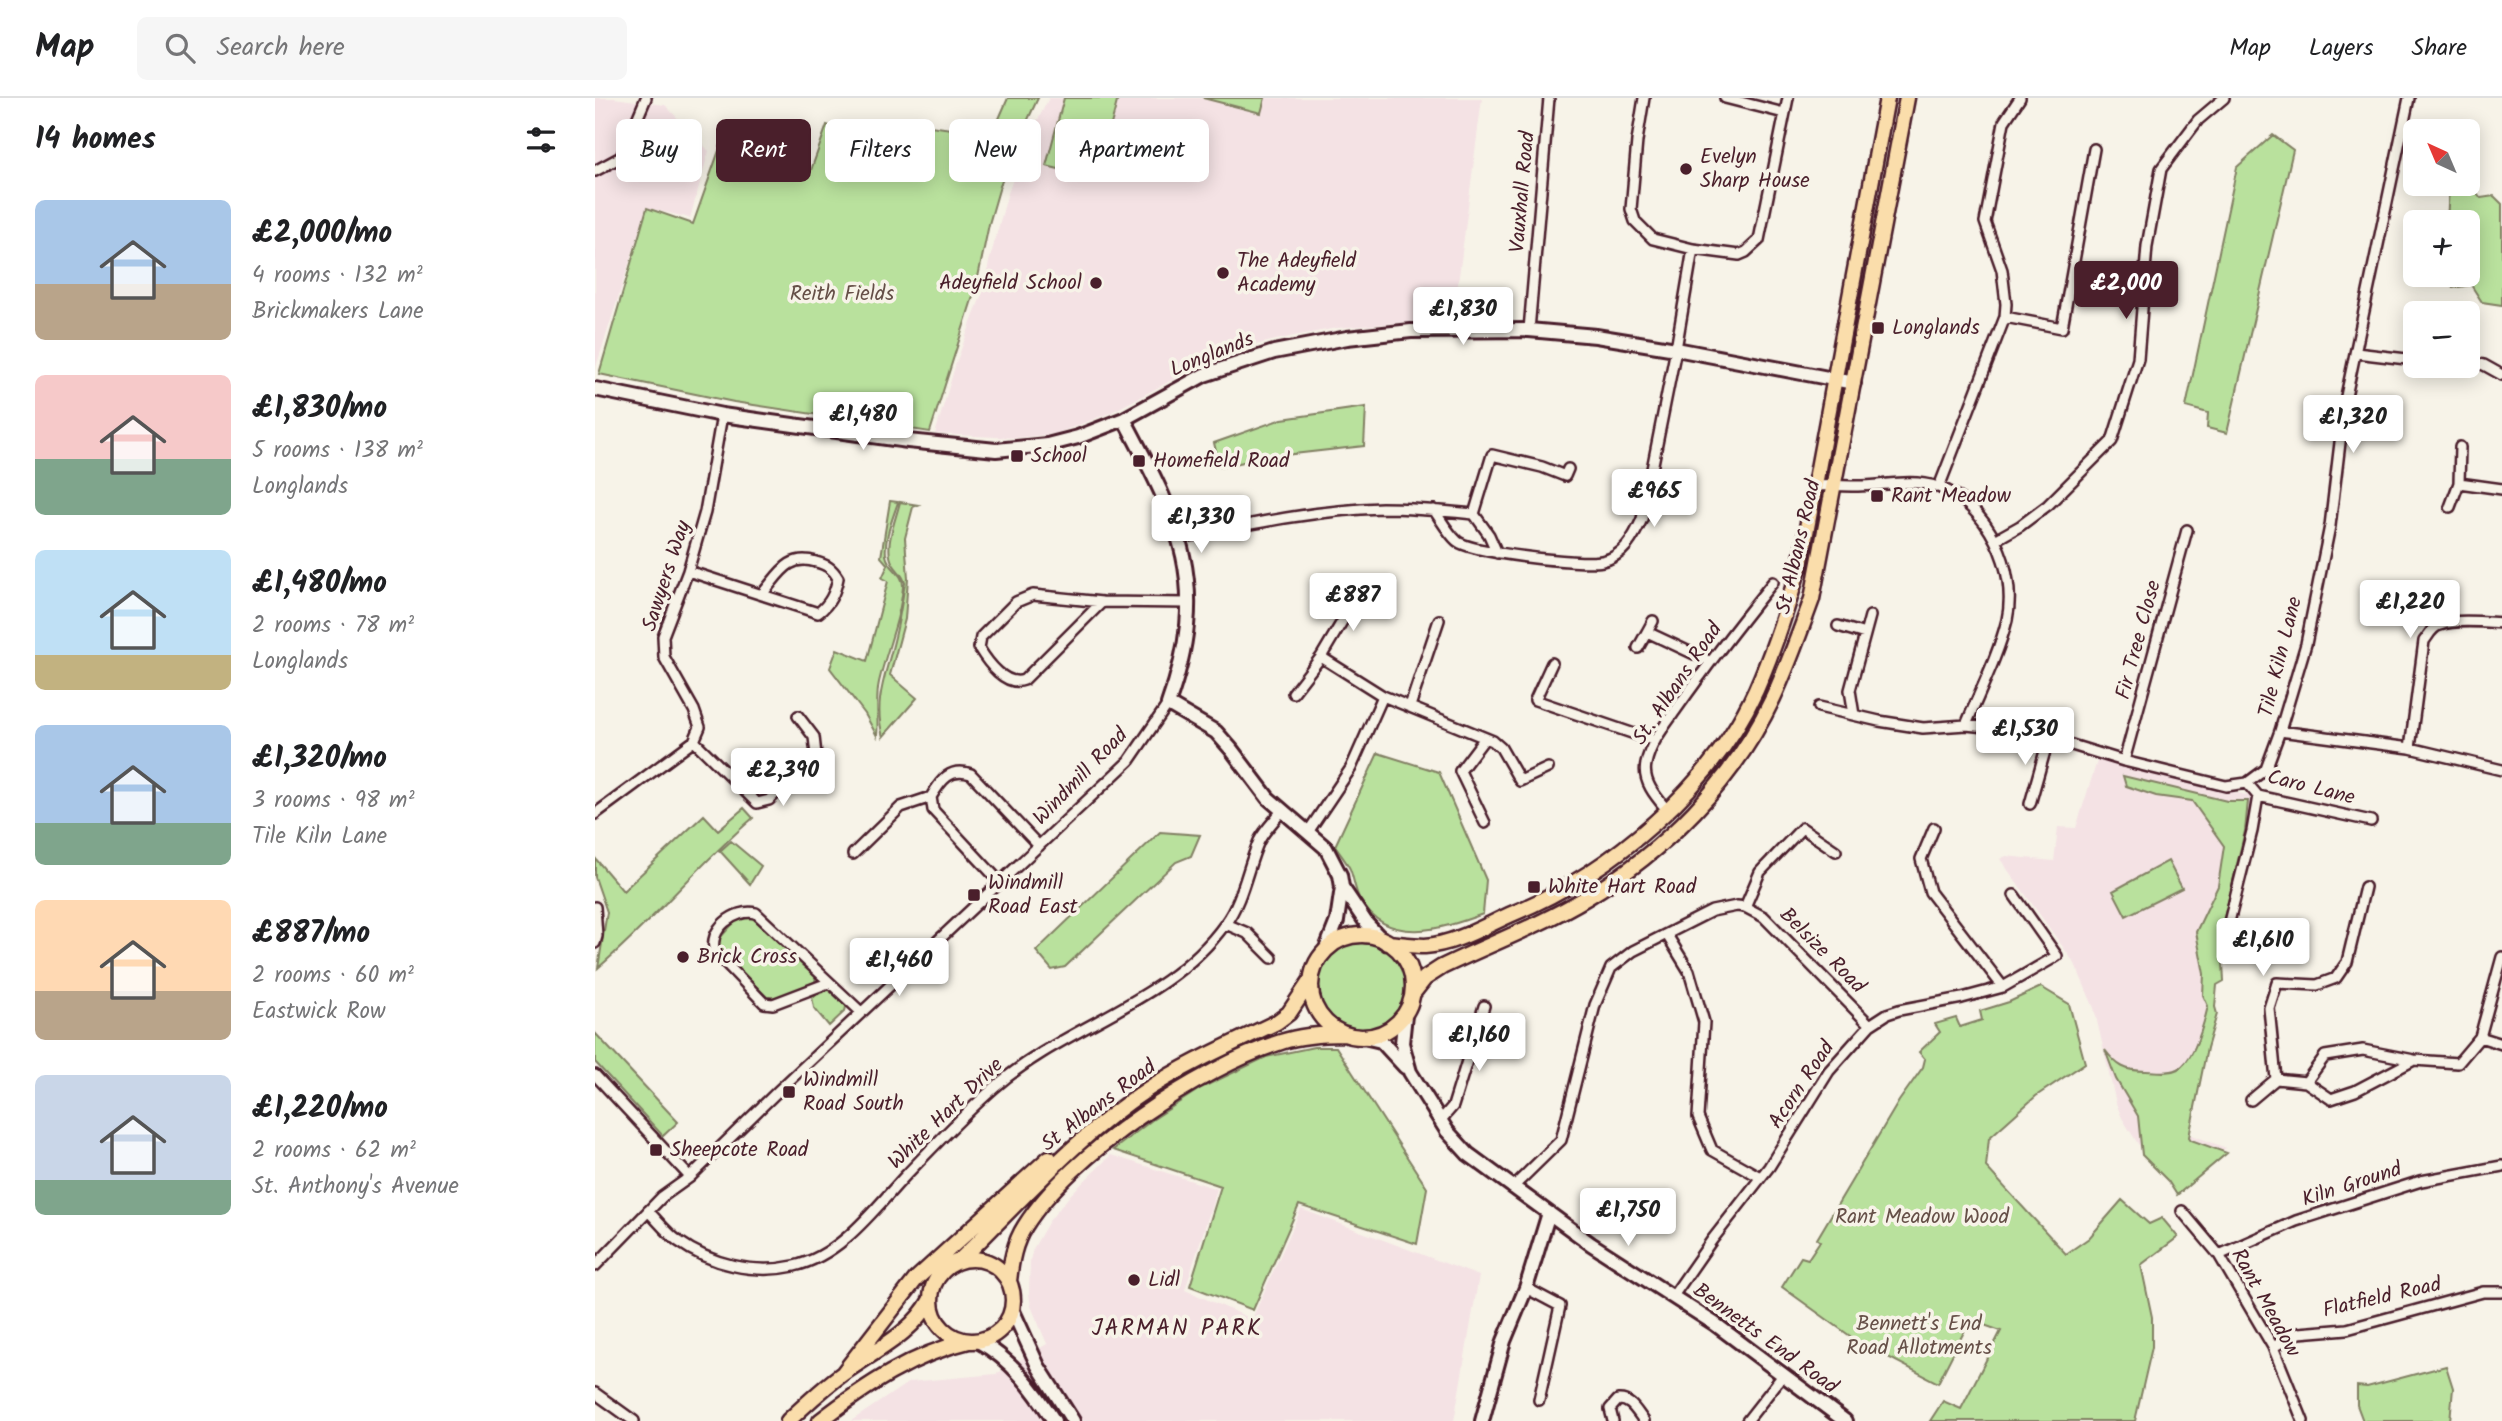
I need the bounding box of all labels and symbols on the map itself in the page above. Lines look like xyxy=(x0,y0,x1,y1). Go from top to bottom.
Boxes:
north arrow xyxy=(2403,119,2480,196)
street label: Vauxhall Road xyxy=(1501,129,1545,254)
place label: Evelyn Sharp House xyxy=(1700,141,1810,198)
marker: Evelyn Sharp House xyxy=(1678,161,1694,177)
place label: The Adeyfield Academy xyxy=(1237,245,1357,302)
pin: £2,000 xyxy=(2069,262,2183,321)
marker: The Adeyfield Academy xyxy=(1215,265,1231,281)
place label: Adeyfield School xyxy=(939,267,1082,300)
marker: Adeyfield School xyxy=(1088,275,1104,291)
park label: Reith Fields xyxy=(790,278,894,311)
pin: £1,830 xyxy=(1406,288,1520,347)
place label: Longlands xyxy=(1892,312,1980,345)
marker: Longlands xyxy=(1870,320,1886,336)
street label: Longlands xyxy=(1165,323,1259,387)
pin: £1,480 xyxy=(806,392,920,452)
pin: £1,320 xyxy=(2296,396,2410,455)
place label: School xyxy=(1031,440,1087,473)
place label: Homefield Road xyxy=(1153,445,1290,478)
marker: School xyxy=(1009,448,1025,464)
marker: Homefield Road xyxy=(1131,453,1147,469)
pin: £965 xyxy=(1613,470,1695,529)
street label: St Albans Road xyxy=(1767,476,1831,618)
place label: Rant Meadow xyxy=(1891,480,2012,513)
marker: Rant Meadow xyxy=(1869,488,1885,504)
pin: £1,330 xyxy=(1144,496,1258,555)
street label: Sawyers Way xyxy=(634,516,700,636)
pin: £887 xyxy=(1312,574,1394,633)
street label: Fir Tree Close xyxy=(2107,576,2171,703)
pin: £1,220 xyxy=(2353,580,2467,640)
street label: Tile Kiln Lane xyxy=(2250,593,2312,721)
street label: St. Albans Road xyxy=(1625,615,1732,752)
pin: £1,530 xyxy=(1968,708,2082,767)
street label: Windmill Road xyxy=(1025,720,1137,834)
pin: £2,390 xyxy=(726,748,840,808)
street label: Caro Lane xyxy=(2264,761,2359,815)
place label: Windmill Road East xyxy=(988,867,1079,924)
place label: White Hart Road xyxy=(1548,871,1697,904)
marker: White Hart Road xyxy=(1526,879,1542,895)
marker: Windmill Road East xyxy=(966,887,982,903)
street label: Belsize Road xyxy=(1771,900,1873,1002)
pin: £1,610 xyxy=(2206,918,2320,978)
pin: £1,460 xyxy=(842,939,956,998)
place label: Brick Cross xyxy=(697,941,797,974)
marker: Brick Cross xyxy=(675,949,691,965)
pin: £1,160 xyxy=(1422,1014,1536,1073)
street label: Acorn Road xyxy=(1760,1034,1844,1136)
street label: White Hart Drive xyxy=(881,1050,1012,1178)
street label: St Albans Road xyxy=(1034,1051,1164,1160)
place label: Windmill Road South xyxy=(803,1064,904,1121)
marker: Windmill Road South xyxy=(781,1084,797,1100)
place label: Sheepcote Road xyxy=(670,1134,809,1167)
marker: Sheepcote Road xyxy=(648,1142,664,1158)
street label: Kiln Ground xyxy=(2298,1153,2407,1217)
pin: £1,750 xyxy=(1571,1188,1685,1248)
park label: Rant Meadow Wood xyxy=(1835,1201,2010,1234)
street label: Rant Meadow xyxy=(2222,1243,2309,1364)
place label: Lidl xyxy=(1148,1264,1180,1297)
street label: Flatfield Road xyxy=(2319,1268,2445,1328)
marker: Lidl xyxy=(1126,1272,1142,1288)
street label: Bennetts End Road xyxy=(1685,1275,1845,1403)
park label: Bennett's End Road Allotments xyxy=(1846,1308,1992,1365)
district label: JARMAN PARK xyxy=(1092,1311,1262,1347)

